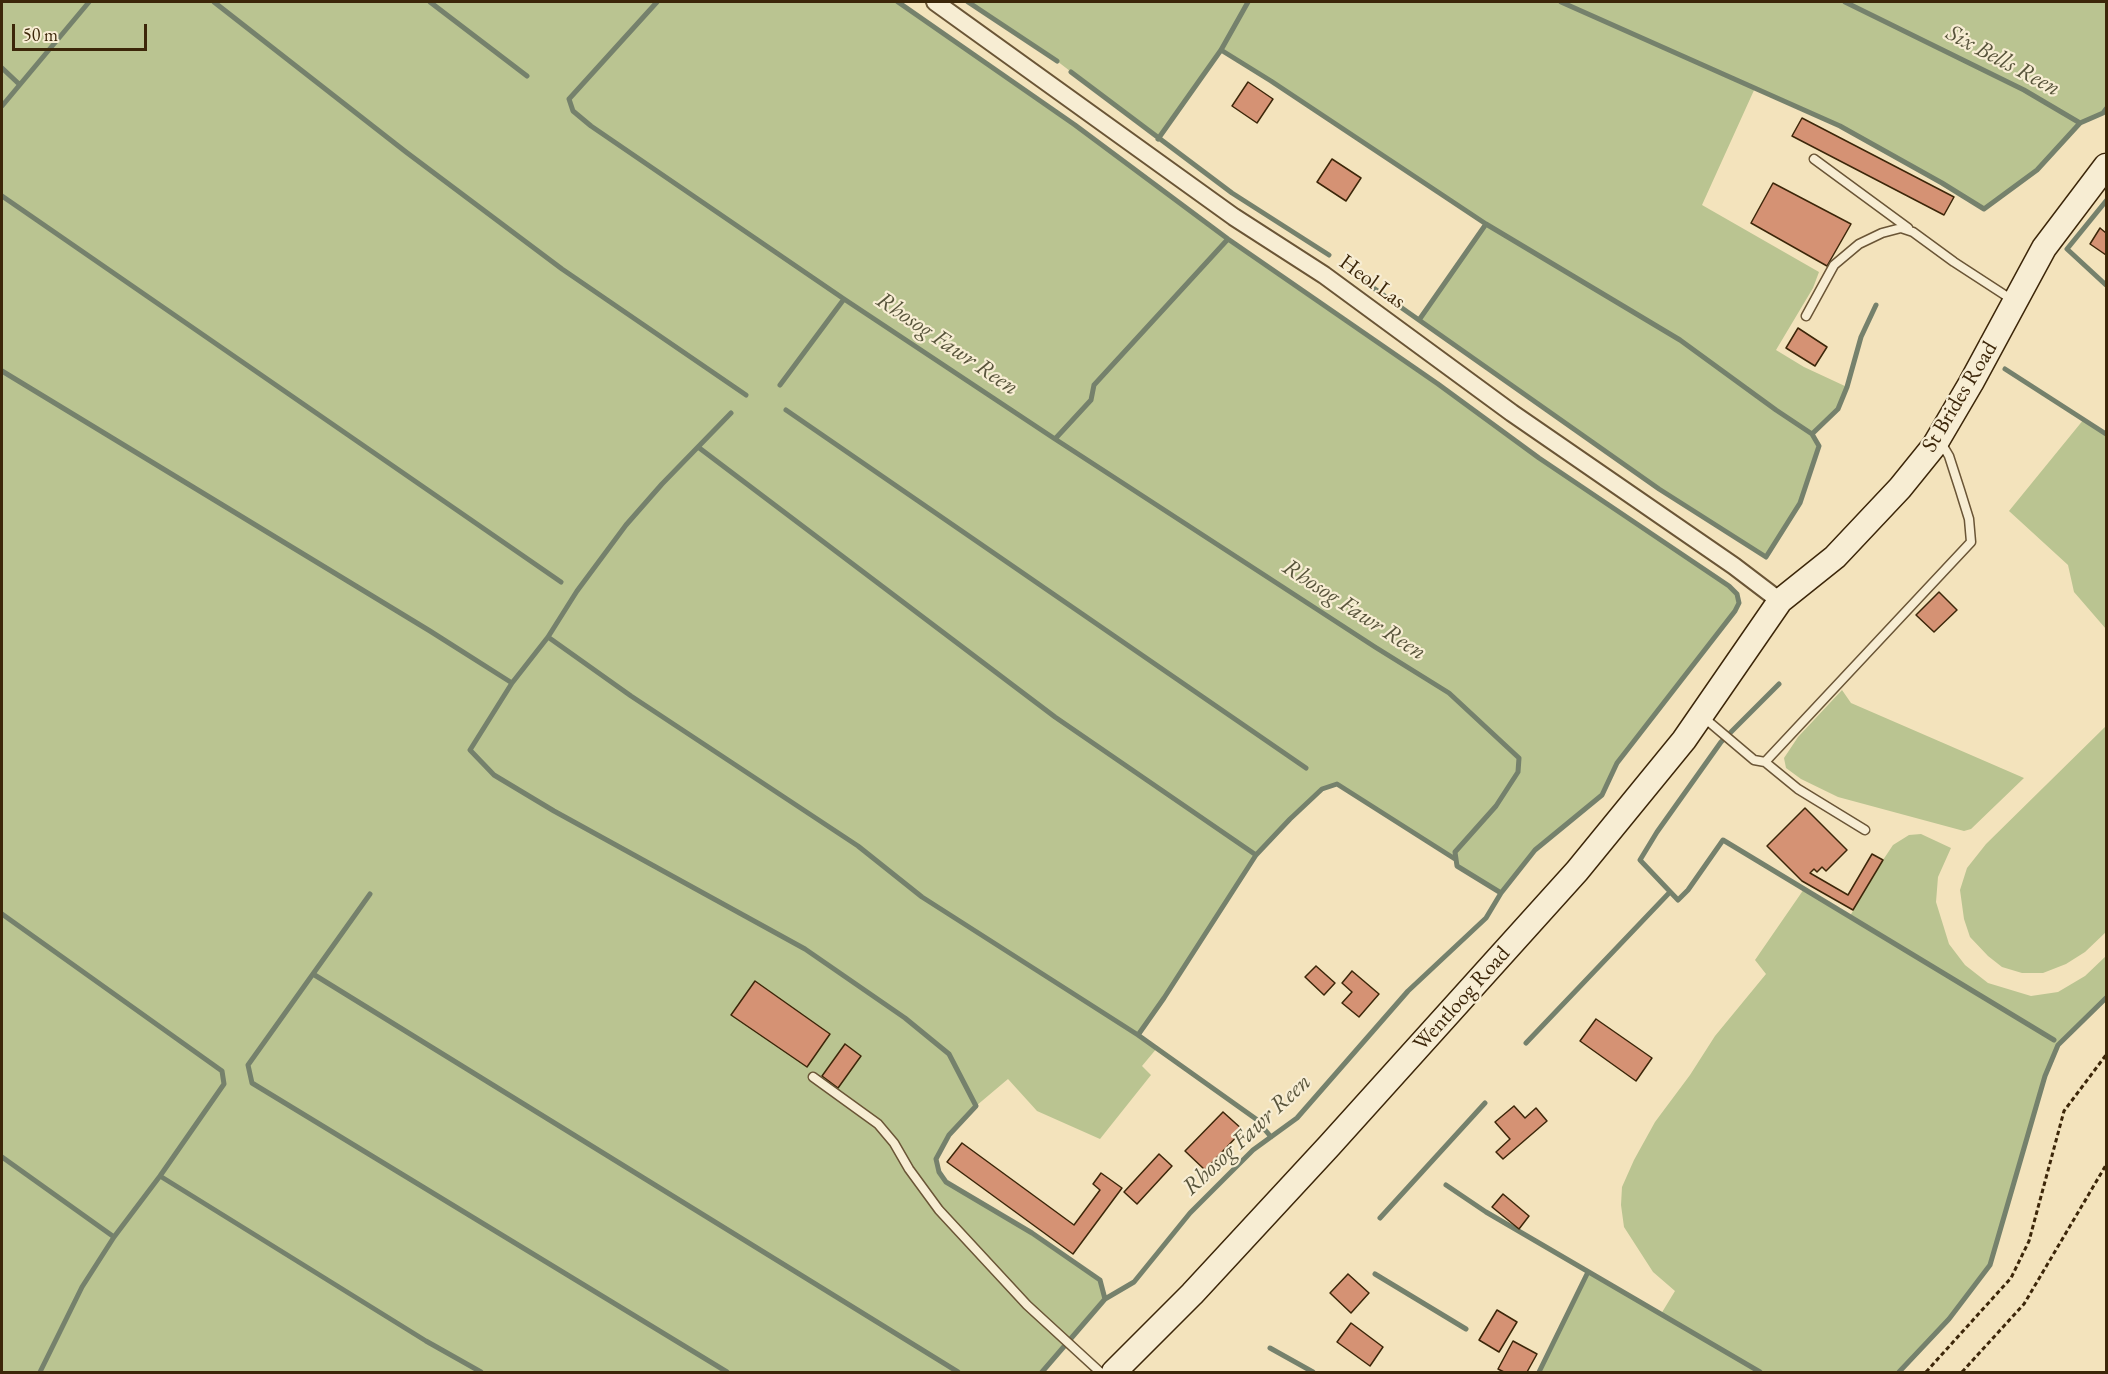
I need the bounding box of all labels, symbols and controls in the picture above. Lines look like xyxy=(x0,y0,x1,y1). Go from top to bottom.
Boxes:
scale bar xyxy=(15,12,150,50)
water label: Six Bells Reen xyxy=(1941,19,2065,103)
text: 50 m xyxy=(23,23,58,46)
street label: Heol Las xyxy=(1334,249,1410,315)
water label: Rhosog Fawr Reen xyxy=(870,286,1024,402)
street label: St Brides Road xyxy=(1917,337,2003,457)
water label: Rhosog Fawr Reen xyxy=(1277,553,1431,667)
street label: Wentloog Road xyxy=(1408,941,1516,1057)
water label: Rhosog Fawr Reen xyxy=(1177,1068,1317,1202)

